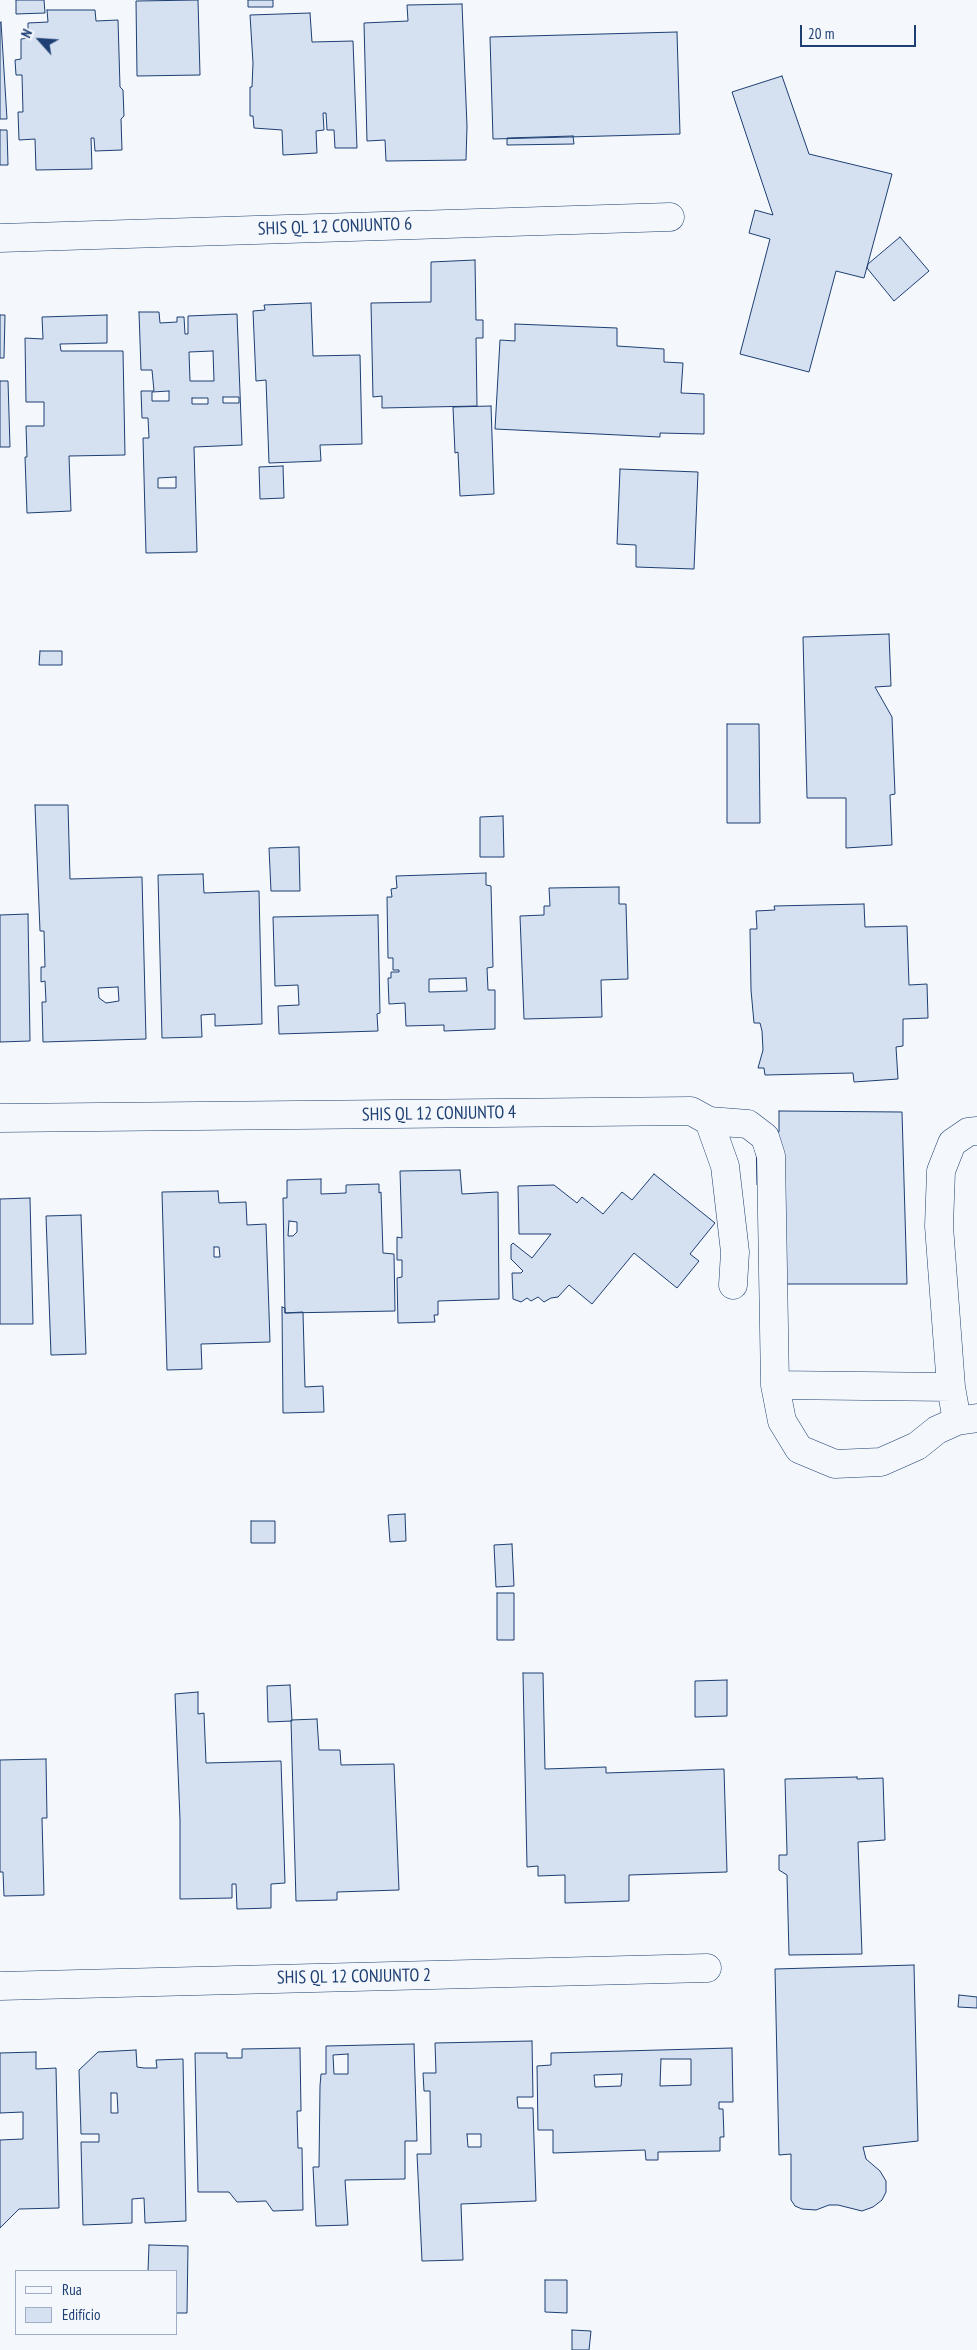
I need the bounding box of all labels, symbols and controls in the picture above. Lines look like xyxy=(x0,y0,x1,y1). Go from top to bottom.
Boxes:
north arrow xyxy=(15,15,65,65)
scale bar xyxy=(802,15,918,47)
text: 20 m xyxy=(808,24,834,43)
text: N xyxy=(17,26,36,41)
street label: SHIS QL 12 CONJUNTO 6 xyxy=(258,214,412,240)
street label: SHIS QL 12 CONJUNTO 4 xyxy=(362,1102,516,1126)
street label: SHIS QL 12 CONJUNTO 2 xyxy=(277,1965,431,1989)
legend xyxy=(15,2270,178,2335)
text: Rua xyxy=(62,2280,82,2299)
text: Edifício xyxy=(62,2305,100,2324)

